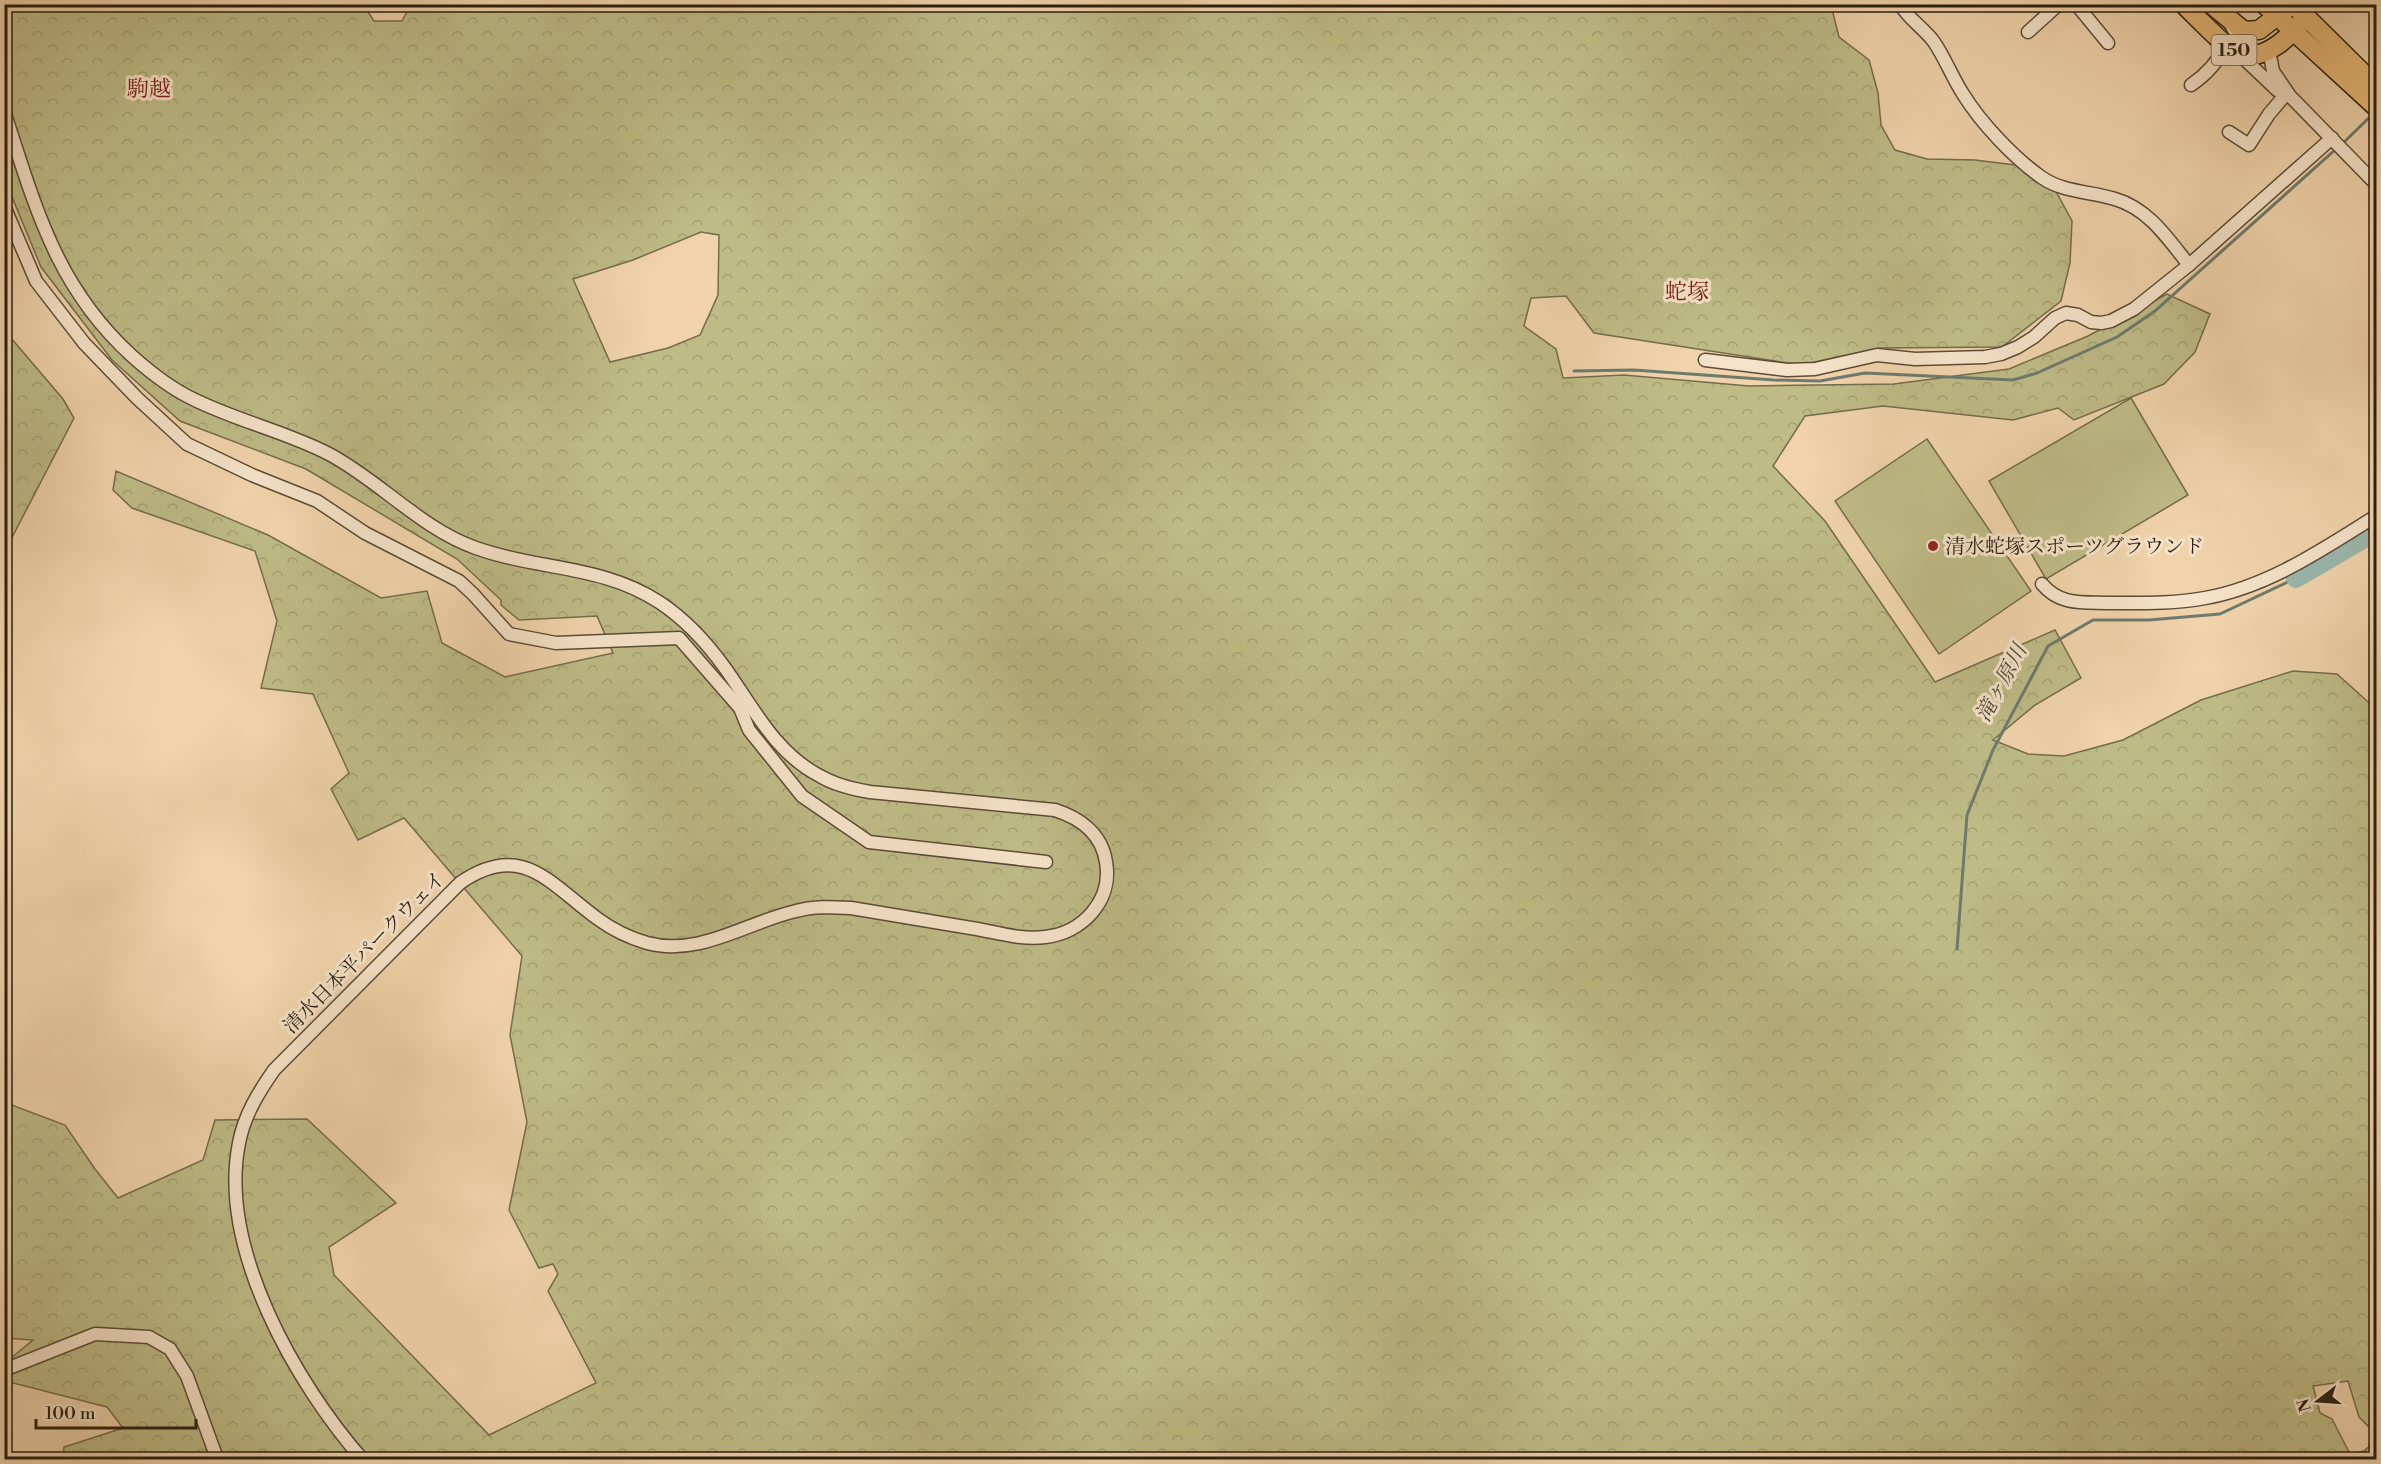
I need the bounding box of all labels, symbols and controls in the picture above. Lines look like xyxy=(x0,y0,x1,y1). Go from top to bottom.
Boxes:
road number: 150 xyxy=(2212,35,2256,65)
district label: 駒越 xyxy=(127,76,171,103)
district label: 蛇塚 xyxy=(1665,279,1709,306)
place label: 清水蛇塚スポーツグラウンド xyxy=(1945,535,2204,560)
marker: 清水蛇塚スポーツグラウンド xyxy=(1926,539,1940,553)
water label: 滝ヶ原川 xyxy=(1971,639,2034,727)
street label: 清水日本平パークウェイ xyxy=(279,867,451,1039)
north arrow xyxy=(2288,1371,2348,1431)
scale bar xyxy=(36,1392,196,1430)
text: N xyxy=(2293,1396,2316,1414)
text: 100 m xyxy=(45,1402,96,1425)

